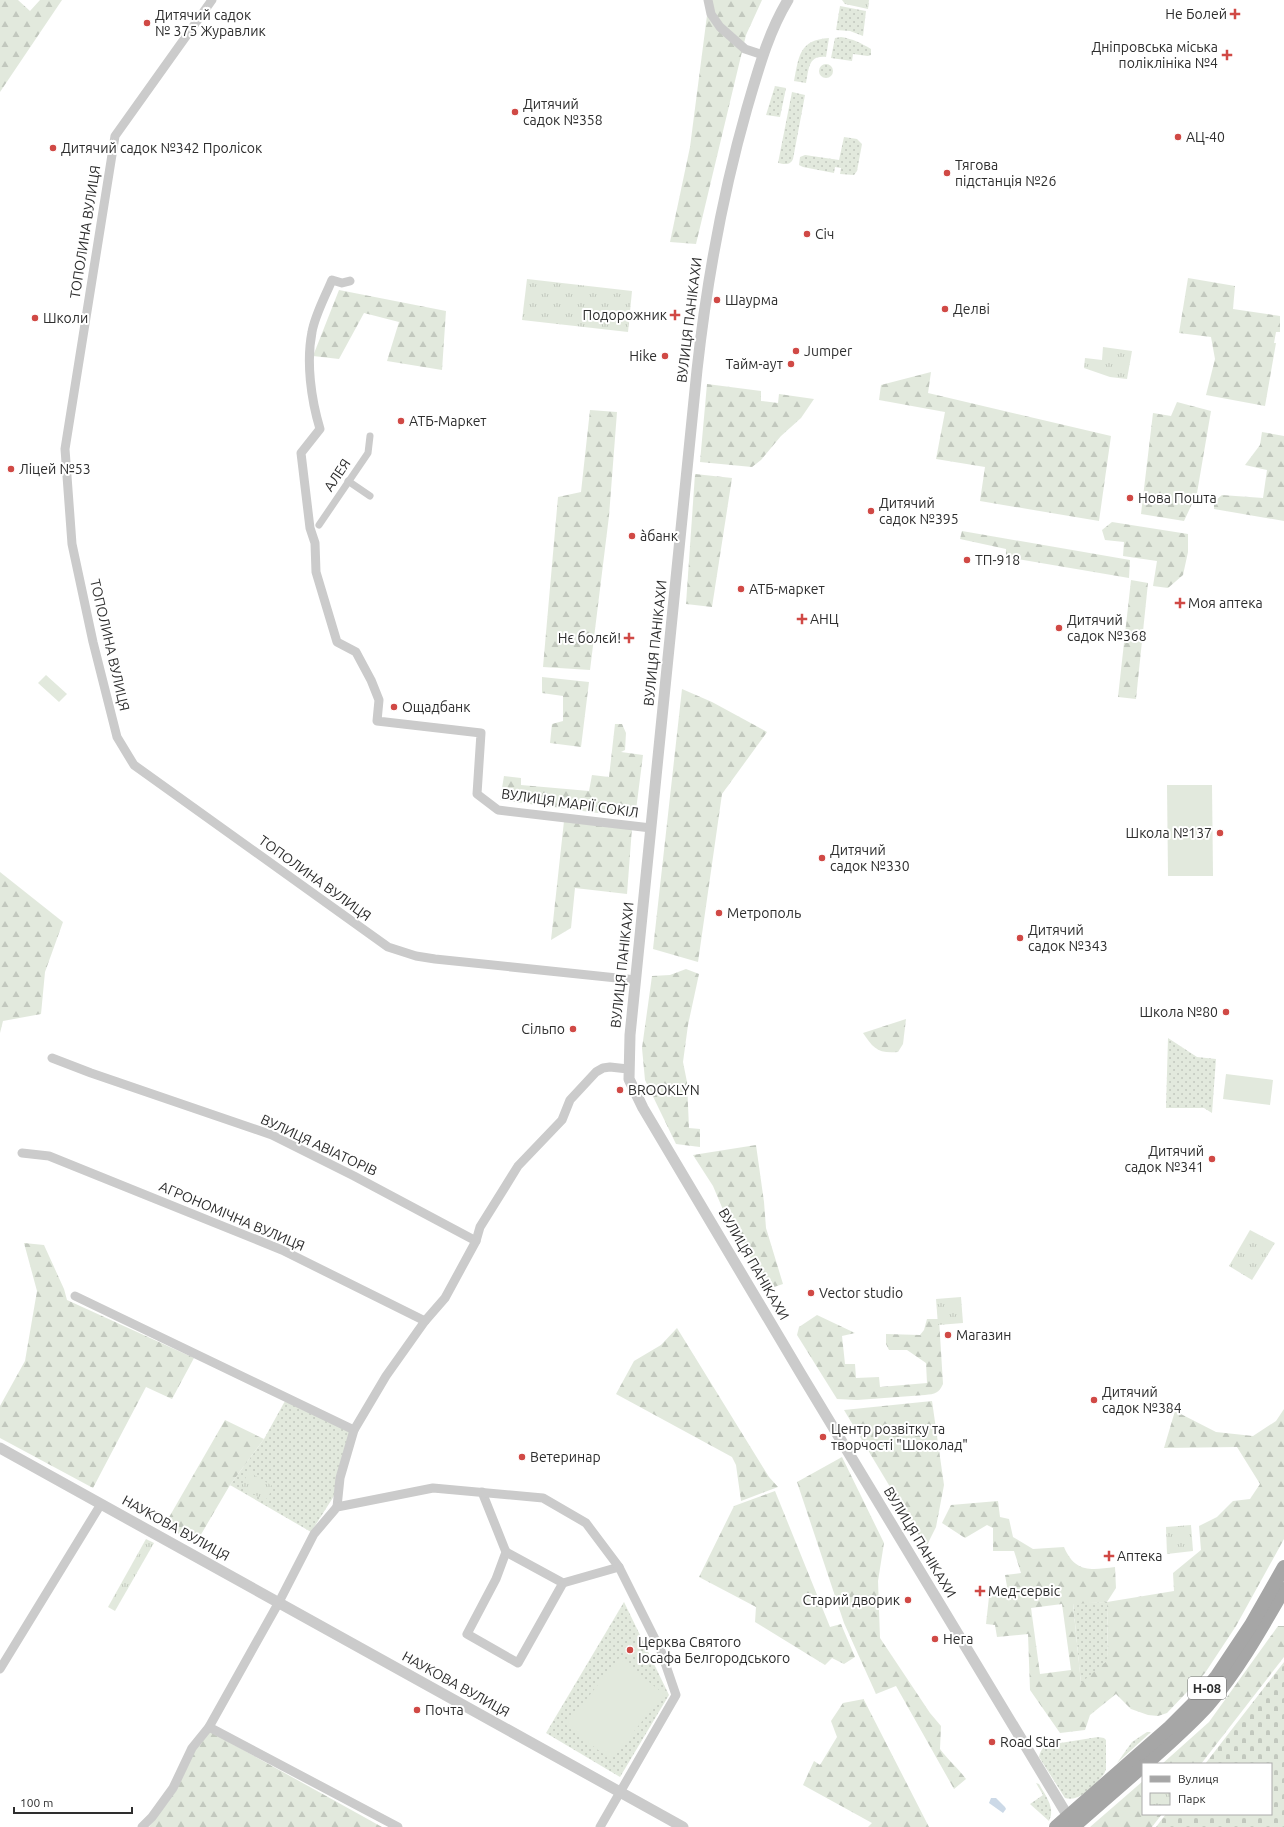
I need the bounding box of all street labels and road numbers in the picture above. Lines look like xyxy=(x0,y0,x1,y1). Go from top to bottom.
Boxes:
street label: ТОПОЛИНА ВУЛИЦЯ xyxy=(67,164,103,300)
street label: ВУЛИЦЯ ПАНІКАХИ xyxy=(673,256,705,384)
street label: АЛЕЯ xyxy=(320,456,354,494)
street label: ТОПОЛИНА ВУЛИЦЯ xyxy=(87,578,133,712)
street label: ВУЛИЦЯ ПАНІКАХИ xyxy=(640,579,670,707)
street label: ВУЛИЦЯ МАРІЇ СОКІЛ xyxy=(500,785,640,821)
street label: ТОПОЛИНА ВУЛИЦЯ xyxy=(256,832,374,924)
street label: ВУЛИЦЯ ПАНІКАХИ xyxy=(607,901,637,1029)
street label: ВУЛИЦЯ АВІАТОРІВ xyxy=(258,1111,380,1179)
street label: АГРОНОМІЧНА ВУЛИЦЯ xyxy=(157,1178,307,1254)
street label: ВУЛИЦЯ ПАНІКАХИ xyxy=(715,1205,793,1323)
street label: ВУЛИЦЯ ПАНІКАХИ xyxy=(881,1484,959,1600)
street label: НАУКОВА ВУЛИЦЯ xyxy=(119,1492,233,1564)
street label: НАУКОВА ВУЛИЦЯ xyxy=(399,1648,513,1720)
road number: Н-08 xyxy=(1188,1677,1226,1699)

